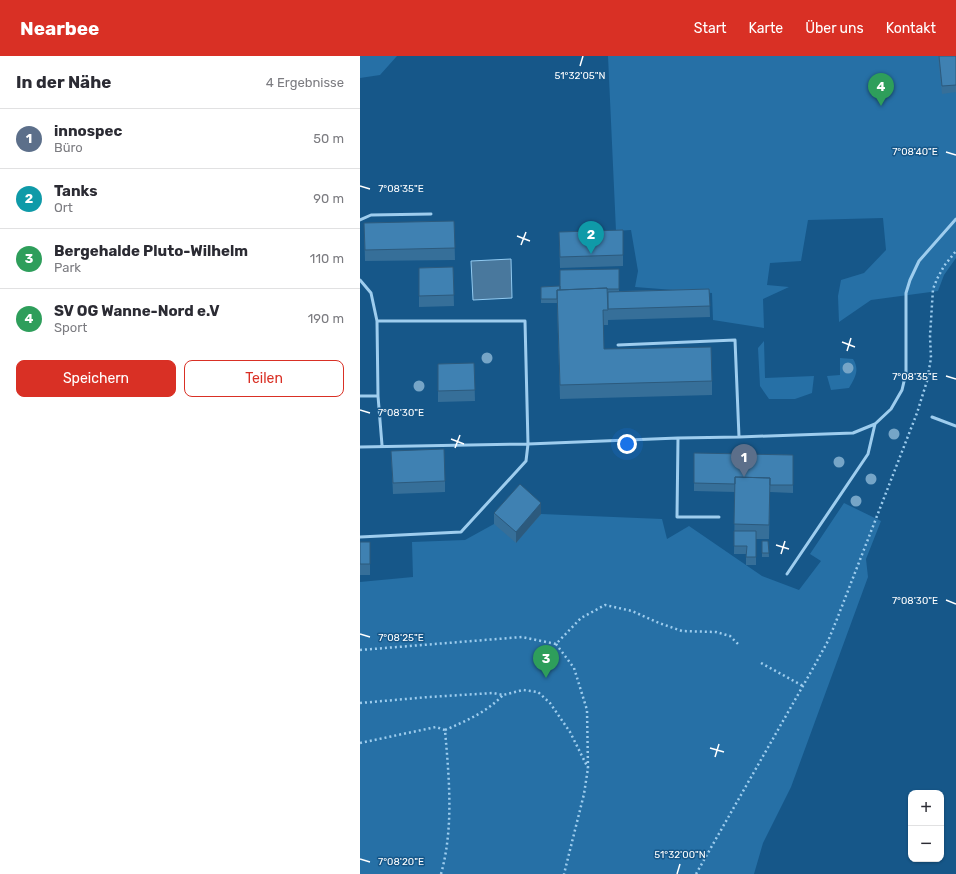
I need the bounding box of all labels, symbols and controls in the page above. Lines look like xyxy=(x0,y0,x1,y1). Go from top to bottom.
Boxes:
text: Nearbee xyxy=(20,17,99,40)
text: Start xyxy=(694,20,727,37)
text: Karte xyxy=(749,20,783,37)
text: Über uns xyxy=(805,20,864,37)
text: Kontakt xyxy=(886,20,936,37)
text: 51°32'05"N xyxy=(555,70,606,82)
text: In der Nähe xyxy=(16,72,111,92)
pin: 4 xyxy=(868,73,894,106)
text: 4 Ergebnisse xyxy=(266,75,344,90)
text: innospec xyxy=(54,122,122,140)
text: 1 xyxy=(26,131,32,146)
text: 50 m xyxy=(313,131,344,146)
text: Büro xyxy=(54,140,83,155)
text: 7°08'40"E xyxy=(892,146,938,158)
text: Tanks xyxy=(54,182,98,200)
text: 7°08'35"E xyxy=(378,183,424,195)
text: 2 xyxy=(25,191,33,206)
text: 90 m xyxy=(313,191,344,206)
text: Ort xyxy=(54,200,73,215)
pin: 2 xyxy=(578,221,604,254)
text: Bergehalde Pluto-Wilhelm xyxy=(54,242,248,260)
text: 3 xyxy=(25,251,33,266)
text: 110 m xyxy=(310,251,344,266)
text: Park xyxy=(54,260,81,275)
text: SV OG Wanne-Nord e.V xyxy=(54,302,220,320)
text: 4 xyxy=(25,311,33,326)
text: 190 m xyxy=(308,311,344,326)
text: Sport xyxy=(54,320,87,335)
button: Speichern xyxy=(16,360,176,397)
button: Teilen xyxy=(184,360,344,397)
text: 7°08'35"E xyxy=(892,371,938,383)
text: 7°08'30"E xyxy=(378,407,424,419)
your location xyxy=(617,434,637,454)
pin: 1 xyxy=(731,444,757,477)
text: 7°08'30"E xyxy=(892,595,938,607)
text: 7°08'25"E xyxy=(378,632,424,644)
pin: 3 xyxy=(533,645,559,678)
map controls xyxy=(908,790,944,862)
button: + xyxy=(908,790,944,826)
button: − xyxy=(908,826,944,862)
text: 51°32'00"N xyxy=(654,849,706,861)
text: 7°08'20"E xyxy=(378,856,424,868)

